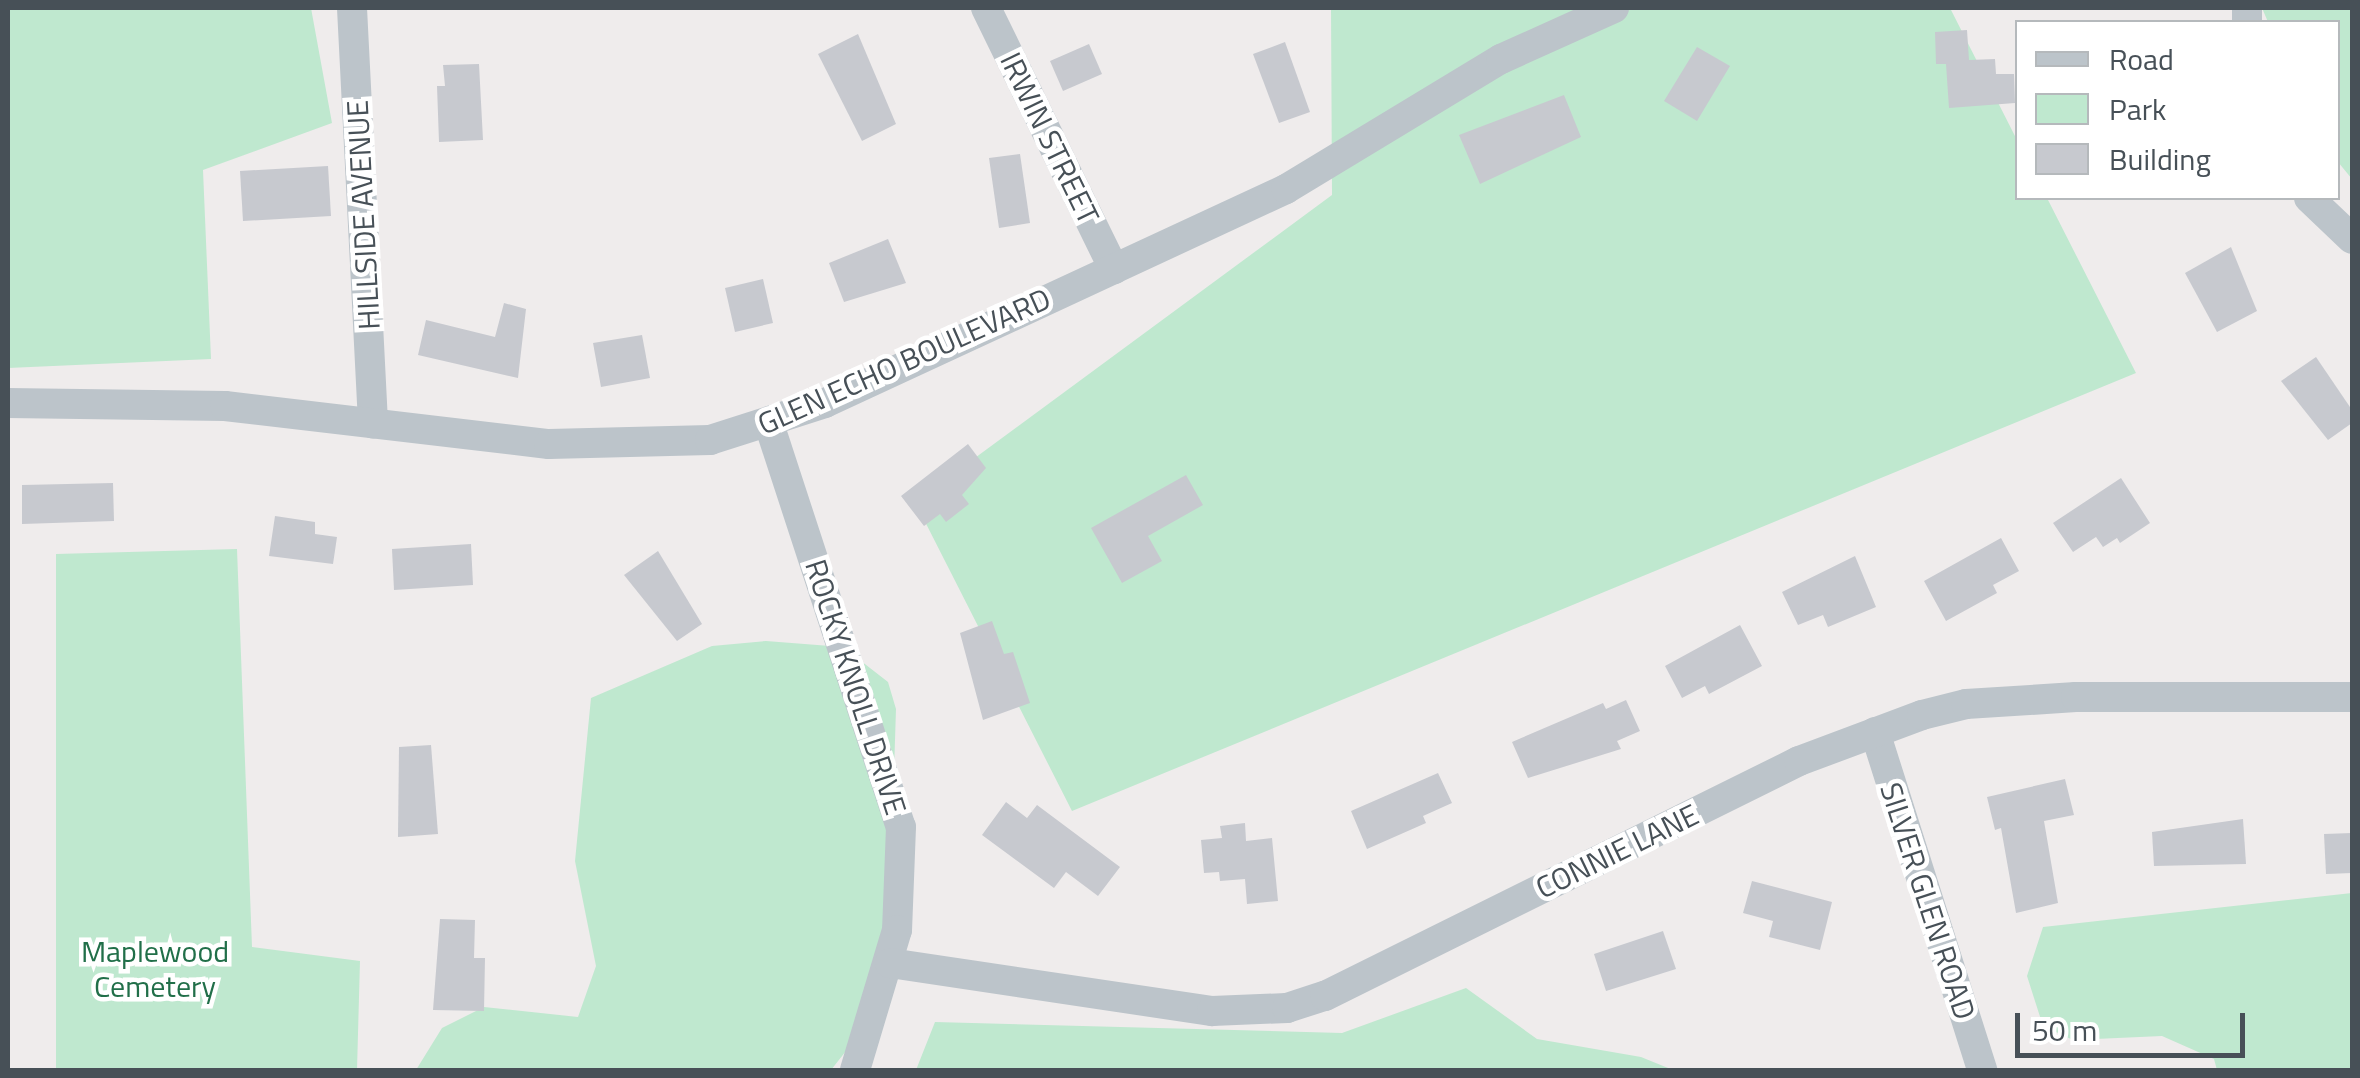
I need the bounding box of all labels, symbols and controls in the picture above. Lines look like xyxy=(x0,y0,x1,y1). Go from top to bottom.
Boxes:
legend xyxy=(2015,20,2340,200)
text: Road xyxy=(2109,36,2174,82)
street label: IRWIN STREET xyxy=(993,46,1107,230)
text: Park xyxy=(2109,86,2166,132)
street label: HILLSIDE AVENUE xyxy=(339,99,387,331)
text: Building xyxy=(2109,136,2211,182)
street label: GLEN ECHO BOULEVARD xyxy=(752,280,1056,442)
street label: ROCKY KNOLL DRIVE xyxy=(798,555,914,819)
street label: SILVER GLEN ROAD xyxy=(1873,778,1983,1024)
street label: CONNIE LANE xyxy=(1530,796,1704,906)
park label: Maplewood Cemetery xyxy=(81,933,229,1004)
scale bar xyxy=(2020,993,2250,1055)
text: 50 m xyxy=(2032,1007,2097,1053)

